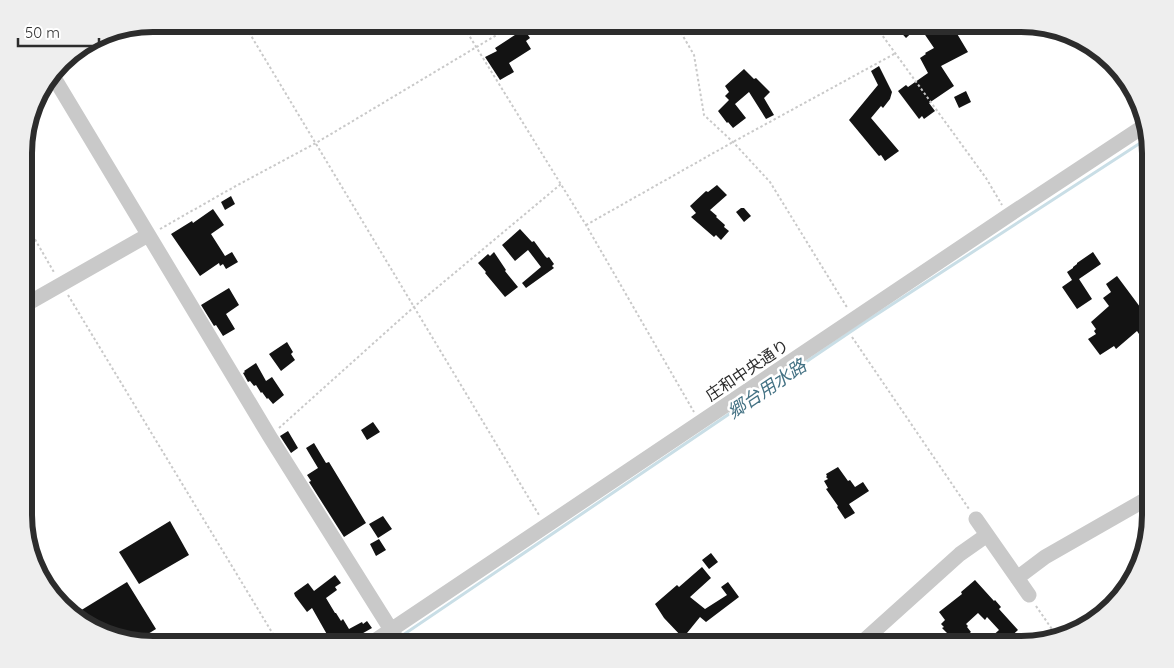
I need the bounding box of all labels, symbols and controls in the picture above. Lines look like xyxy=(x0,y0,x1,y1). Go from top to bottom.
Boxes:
scale bar xyxy=(18,15,99,47)
text: 50 m xyxy=(25,23,60,42)
street label: 庄和中央通り xyxy=(702,335,792,405)
water label: 郷台用水路 xyxy=(723,353,812,423)

